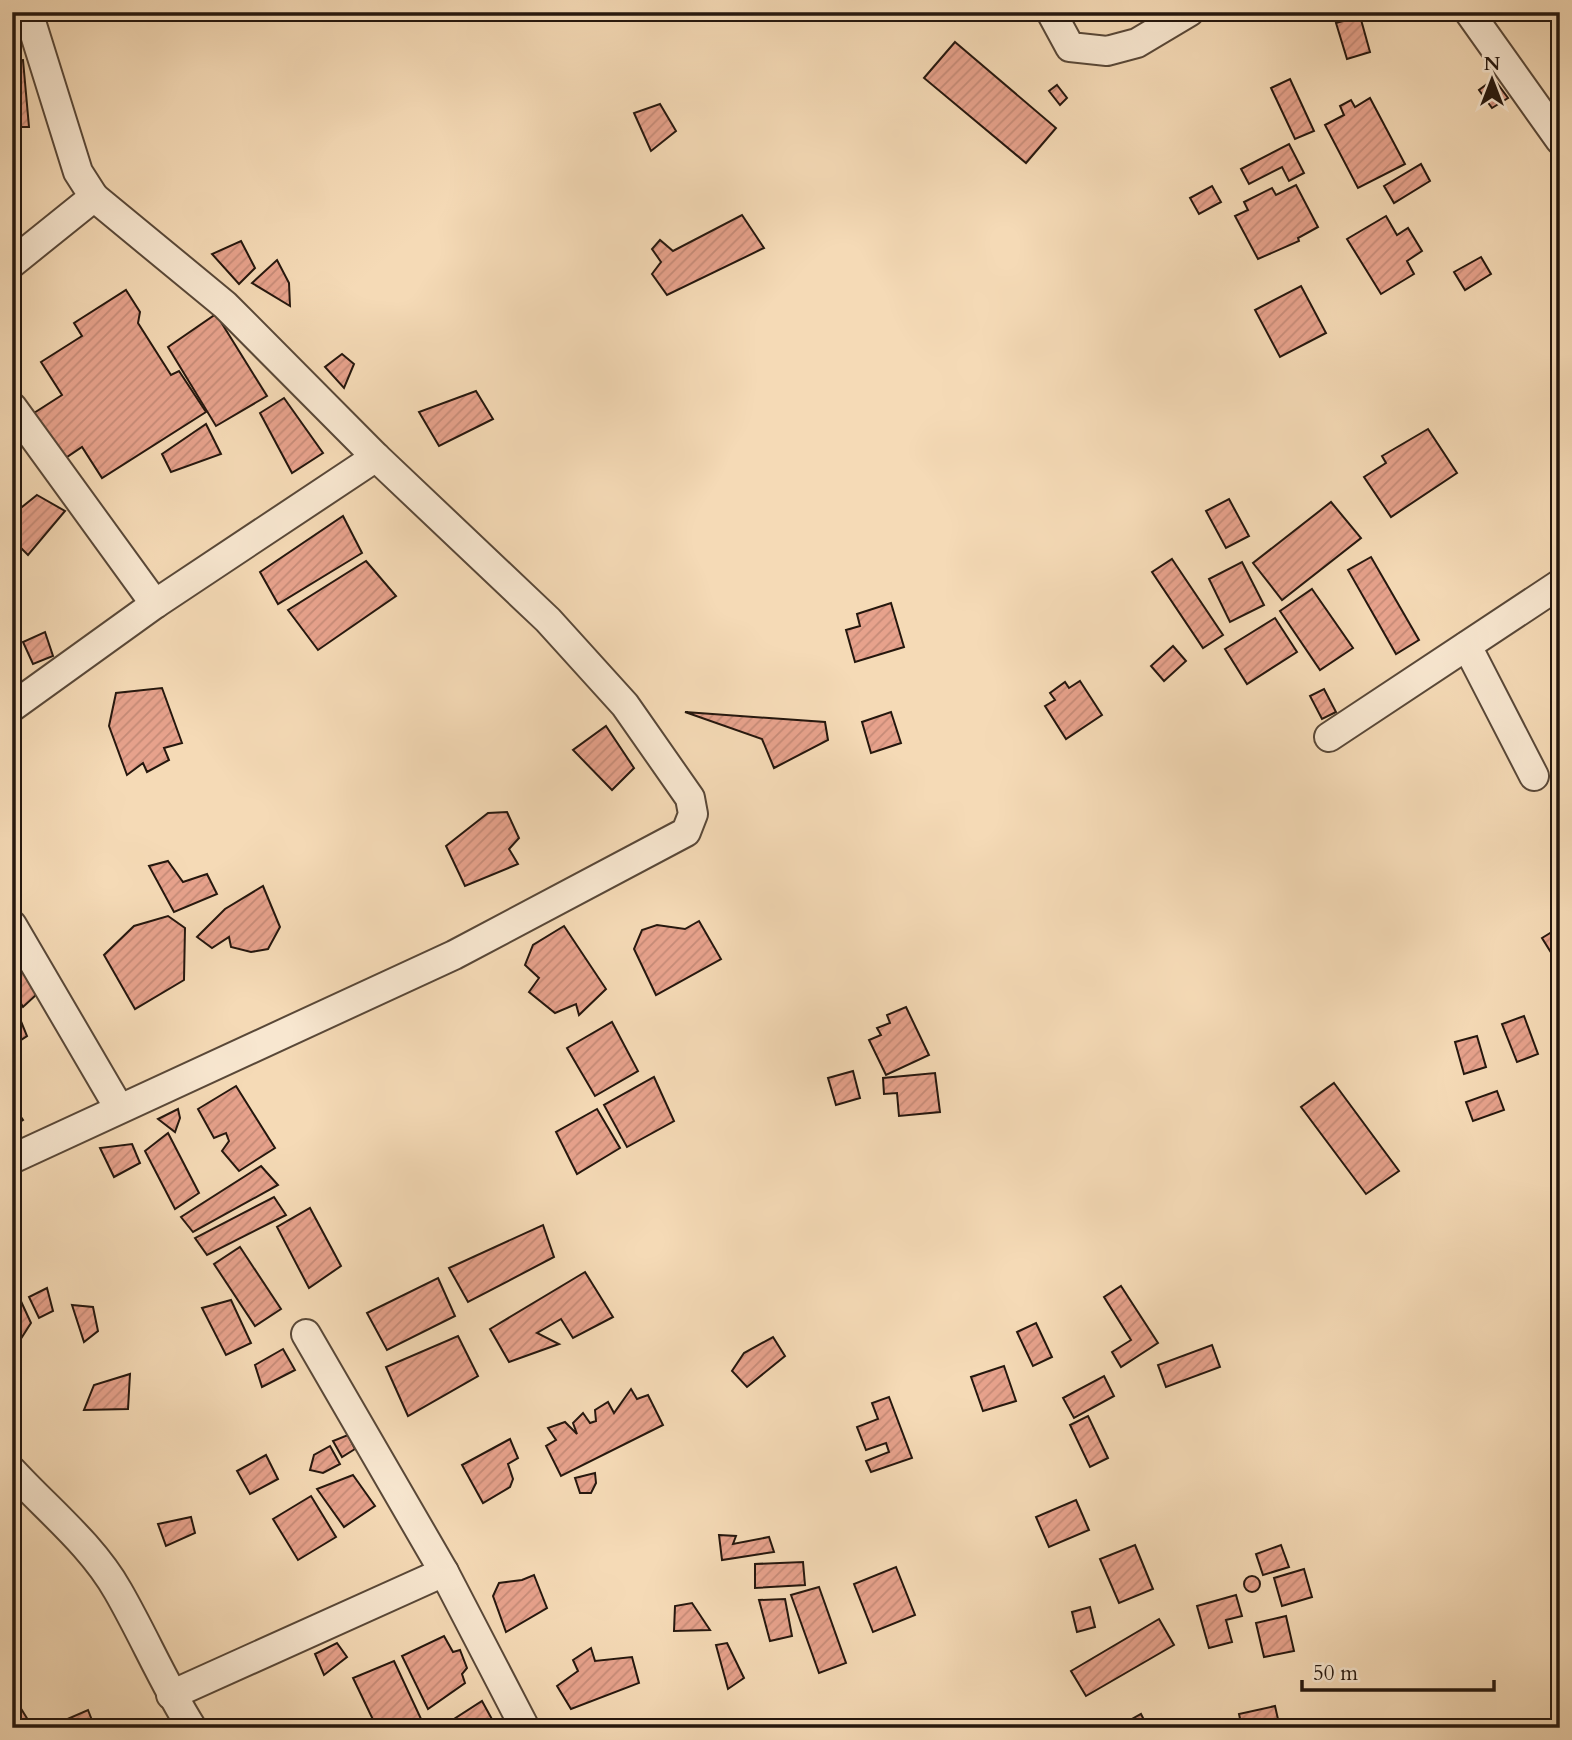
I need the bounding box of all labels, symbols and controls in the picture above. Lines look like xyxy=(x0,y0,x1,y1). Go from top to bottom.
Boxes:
north arrow xyxy=(1456,46,1526,116)
text: N xyxy=(1484,51,1501,77)
scale bar xyxy=(1302,1649,1495,1693)
text: 50 m xyxy=(1313,1659,1358,1688)

